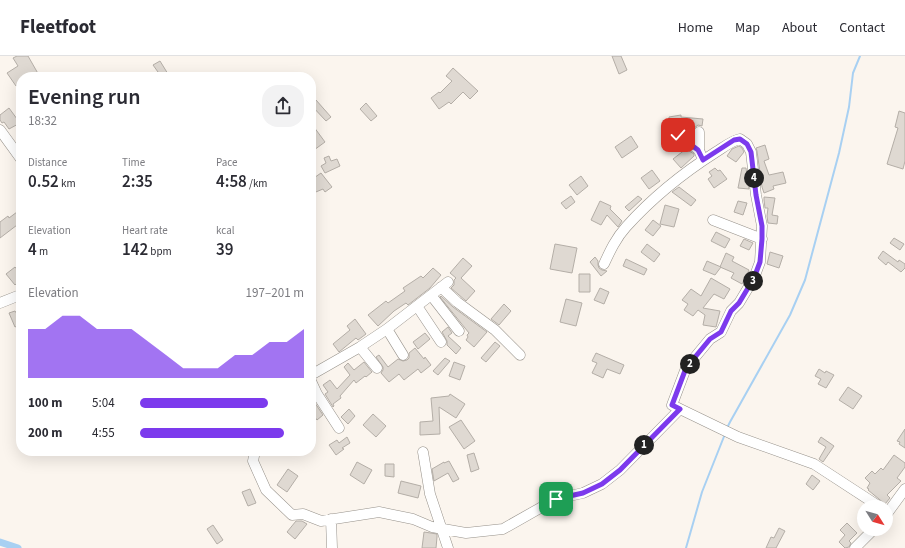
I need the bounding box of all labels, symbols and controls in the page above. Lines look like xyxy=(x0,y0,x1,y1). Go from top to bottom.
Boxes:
text: Fleetfoot xyxy=(20,14,96,41)
text: Home xyxy=(678,18,713,38)
text: Map xyxy=(735,18,760,38)
text: About xyxy=(782,18,817,38)
text: Contact xyxy=(839,18,885,38)
text: Evening run xyxy=(28,81,141,113)
button: share xyxy=(262,85,304,127)
text: 18:32 xyxy=(28,112,57,130)
pin xyxy=(661,118,695,152)
icon: check xyxy=(667,124,689,146)
text: Distance xyxy=(28,155,67,170)
text: Time xyxy=(122,155,145,170)
text: Pace xyxy=(216,155,238,170)
pin: 4 xyxy=(744,168,764,188)
text: 0.52 xyxy=(28,170,59,194)
text: 2:35 xyxy=(122,170,153,194)
text: 4:58 xyxy=(216,170,247,194)
text: 4 xyxy=(751,170,757,185)
text: km xyxy=(59,176,76,191)
text: /km xyxy=(247,176,267,191)
text: Elevation xyxy=(28,223,71,238)
text: Heart rate xyxy=(122,223,168,238)
text: kcal xyxy=(216,223,235,238)
text: 4 xyxy=(28,238,37,262)
text: 142 xyxy=(122,238,148,262)
text: 39 xyxy=(216,238,233,262)
text: m xyxy=(37,244,48,259)
text: bpm xyxy=(148,244,172,259)
pin: 3 xyxy=(743,271,763,291)
text: 3 xyxy=(750,273,756,288)
text: Elevation xyxy=(28,284,79,302)
text: 197–201 m xyxy=(246,284,304,302)
pin: 2 xyxy=(680,354,700,374)
text: 2 xyxy=(687,356,693,371)
text: 100 m xyxy=(28,394,62,412)
text: 5:04 xyxy=(92,394,115,412)
text: 200 m xyxy=(28,424,62,442)
text: 4:55 xyxy=(92,424,115,442)
pin: 1 xyxy=(634,435,654,455)
text: 1 xyxy=(641,437,647,452)
pin xyxy=(539,482,573,516)
icon: arrive xyxy=(545,488,567,510)
north arrow xyxy=(857,500,893,536)
map controls xyxy=(857,500,893,536)

